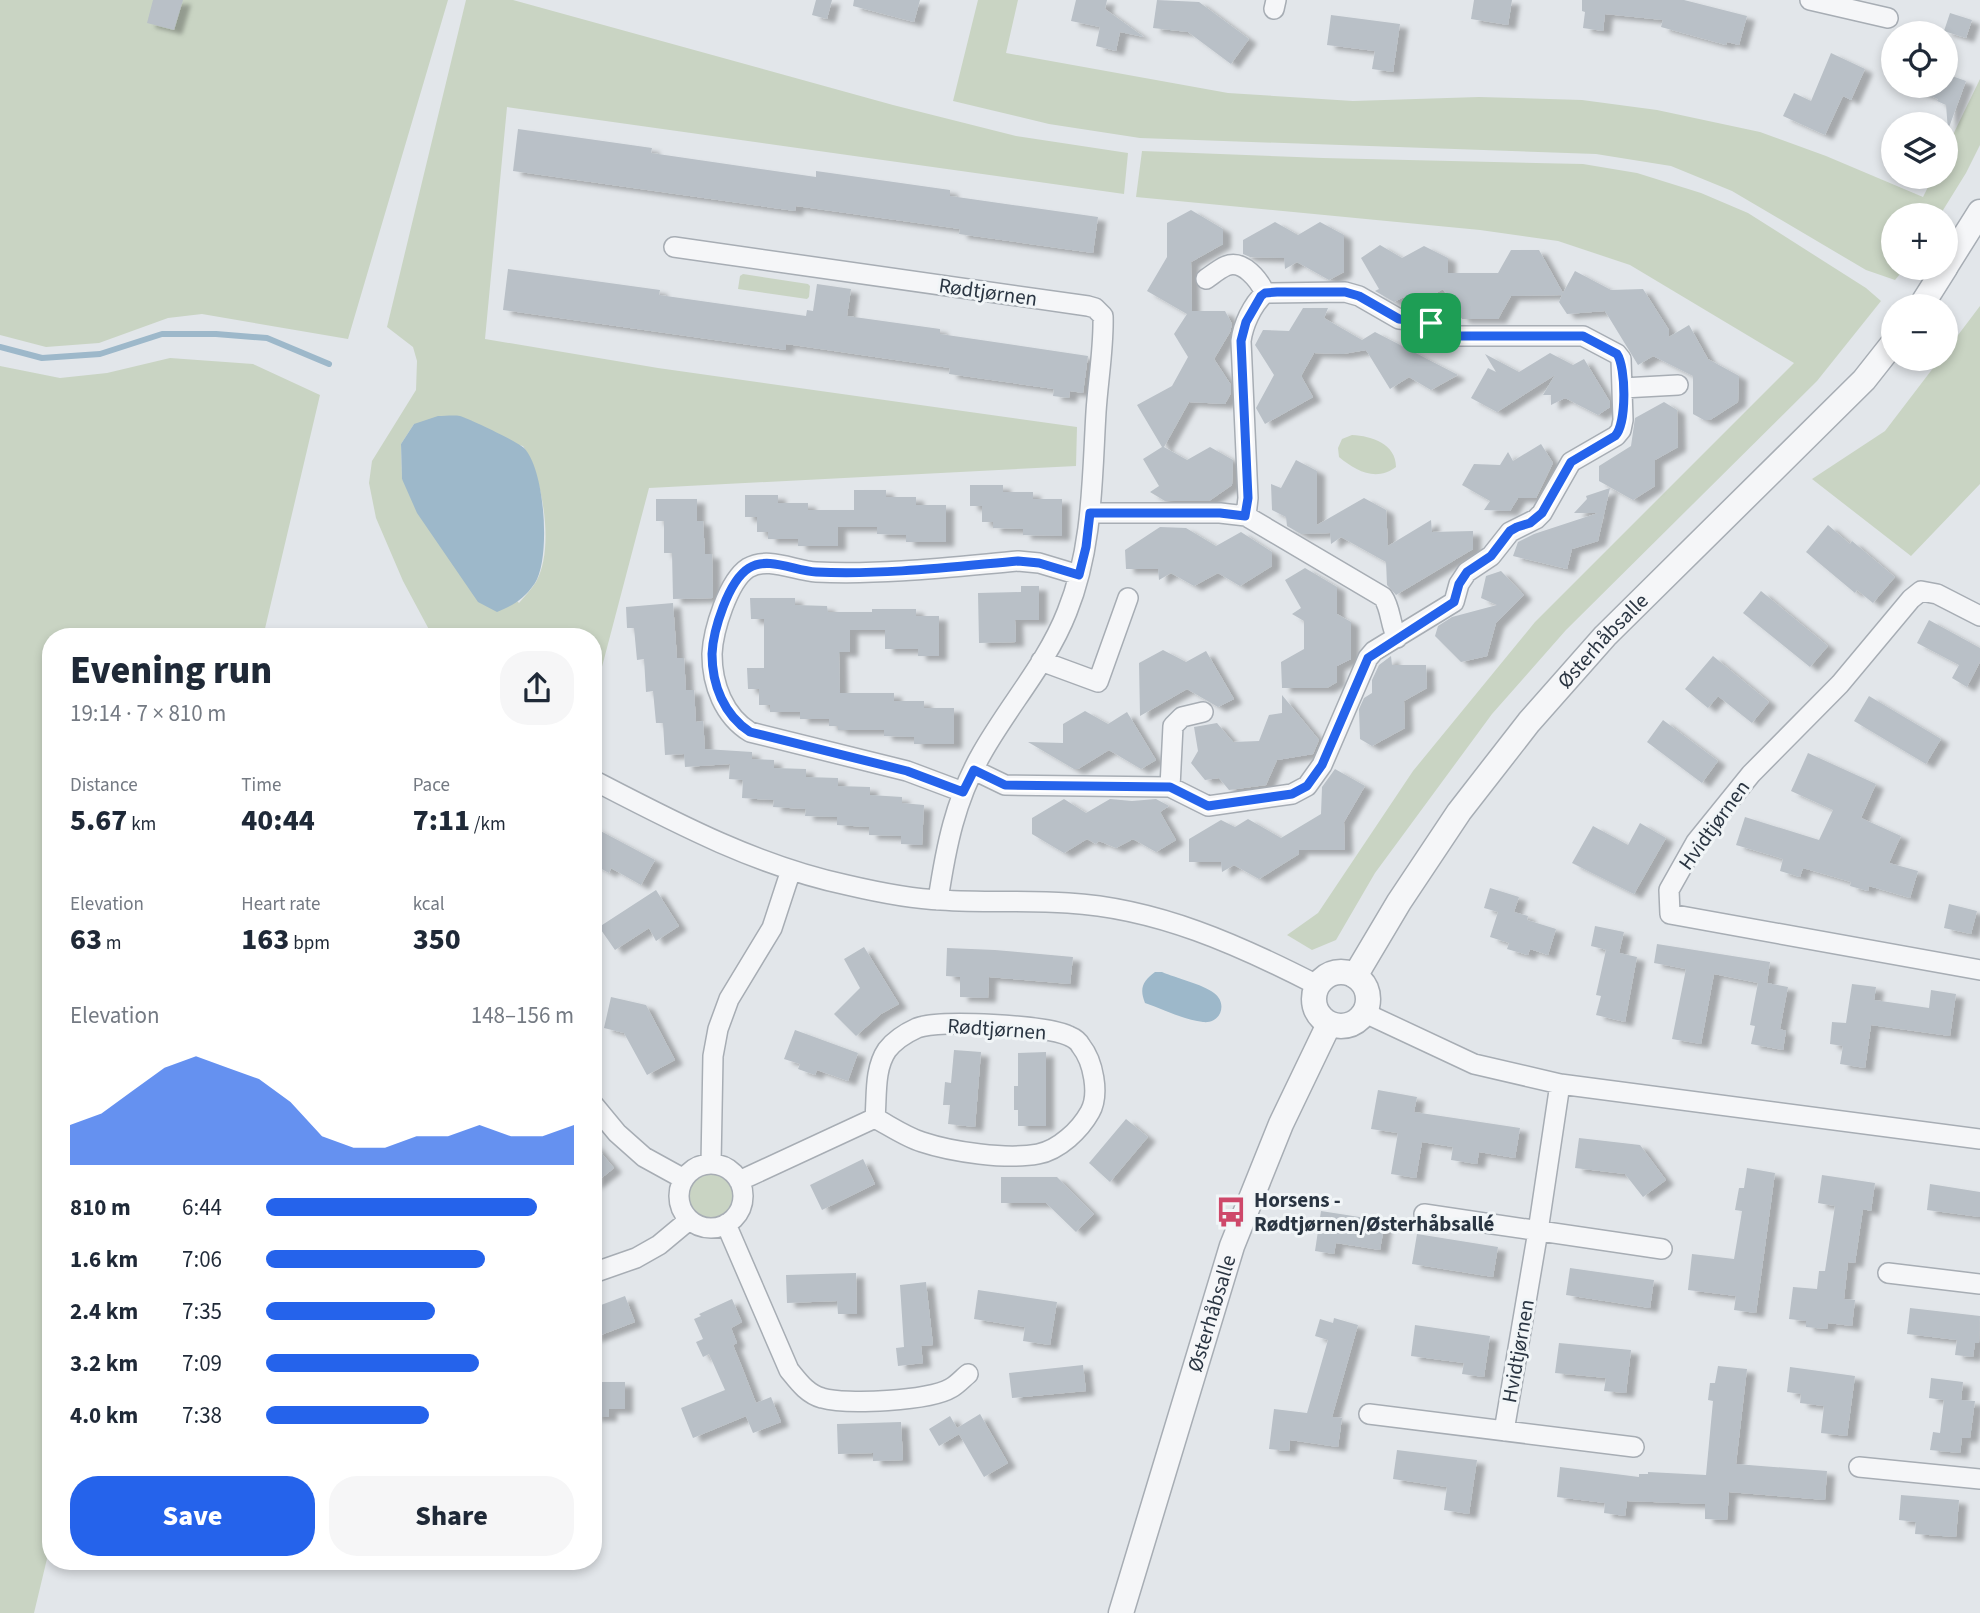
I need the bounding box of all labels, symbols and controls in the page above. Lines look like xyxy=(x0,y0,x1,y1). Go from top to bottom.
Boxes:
map controls xyxy=(1881,21,1958,371)
button: locate xyxy=(1881,21,1958,98)
button: layers xyxy=(1881,112,1958,189)
button: + xyxy=(1881,203,1958,280)
street label: Rødtjørnen xyxy=(937,270,1039,314)
pin xyxy=(1401,293,1461,353)
button: − xyxy=(1881,294,1958,371)
icon: arrive xyxy=(1412,304,1450,342)
street label: Østerhåbsalle xyxy=(1550,586,1655,695)
text: Evening run xyxy=(70,644,272,698)
button: share xyxy=(500,651,574,725)
text: 19:14 · 7 × 810 m xyxy=(70,697,226,730)
text: Distance xyxy=(70,772,138,799)
text: Time xyxy=(241,772,281,799)
text: Pace xyxy=(413,772,450,799)
street label: Hvidtjørnen xyxy=(1671,774,1757,876)
text: 5.67 xyxy=(70,799,127,842)
text: 40:44 xyxy=(241,799,315,842)
text: 7:11 xyxy=(413,799,470,842)
text: km xyxy=(127,811,156,838)
text: /km xyxy=(470,811,506,838)
text: Elevation xyxy=(70,891,144,918)
text: Heart rate xyxy=(241,891,320,918)
text: kcal xyxy=(413,891,445,918)
text: 63 xyxy=(70,918,102,961)
text: 163 xyxy=(241,918,289,961)
text: 350 xyxy=(413,918,461,961)
text: m xyxy=(102,930,122,957)
text: bpm xyxy=(289,930,330,957)
text: Elevation xyxy=(70,999,160,1032)
text: 148–156 m xyxy=(471,999,574,1032)
street label: Rødtjørnen xyxy=(947,1011,1047,1047)
place label: Horsens - Rødtjørnen/Østerhåbsallé xyxy=(1254,1185,1495,1239)
text: 810 m xyxy=(70,1191,131,1224)
text: 6:44 xyxy=(182,1191,222,1224)
bus stop icon: Horsens - Rødtjørnen/Østerhåbsallé xyxy=(1214,1195,1248,1229)
text: 1.6 km xyxy=(70,1243,138,1276)
text: 7:06 xyxy=(182,1243,222,1276)
street label: Østerhåbsalle xyxy=(1180,1251,1243,1376)
text: 2.4 km xyxy=(70,1295,138,1328)
text: 7:35 xyxy=(182,1295,222,1328)
street label: Hvidtjørnen xyxy=(1494,1297,1542,1405)
text: 3.2 km xyxy=(70,1347,138,1380)
text: 7:09 xyxy=(182,1347,222,1380)
text: 4.0 km xyxy=(70,1399,138,1432)
text: 7:38 xyxy=(182,1399,222,1432)
button: Save xyxy=(70,1476,315,1556)
button: Share xyxy=(329,1476,574,1556)

